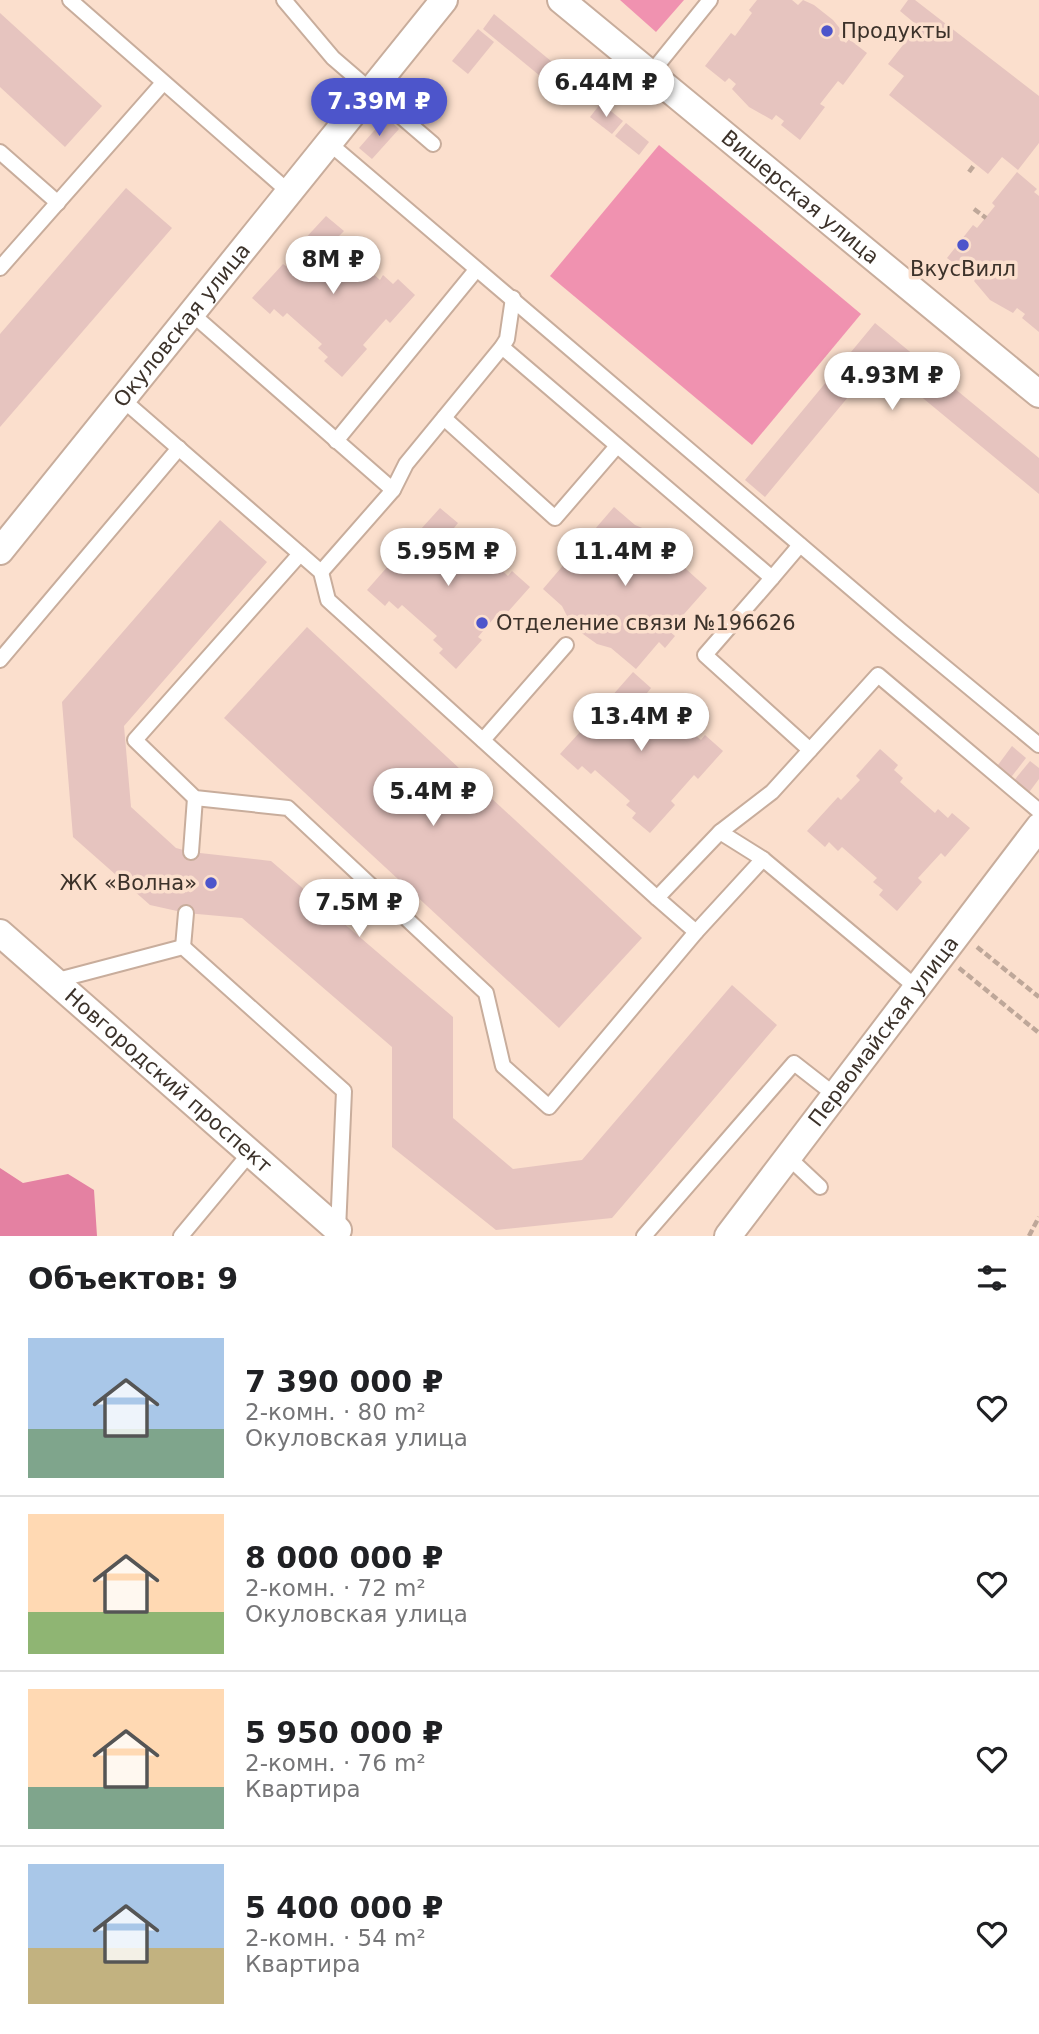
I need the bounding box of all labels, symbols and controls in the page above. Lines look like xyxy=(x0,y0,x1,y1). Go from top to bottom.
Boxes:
place label: Продукты xyxy=(841,19,951,43)
marker: Продукты xyxy=(819,23,835,39)
pin: 6.44M ₽ xyxy=(541,60,671,119)
text: 6.44M ₽ xyxy=(554,69,658,95)
pin: 7.39M ₽ xyxy=(314,78,444,138)
text: 7.39M ₽ xyxy=(327,88,431,114)
street label: Вишерская улица xyxy=(717,125,884,269)
pin: 8M ₽ xyxy=(292,236,374,296)
marker: ВкусВилл xyxy=(955,237,971,253)
street label: Окуловская улица xyxy=(109,238,255,412)
text: 8M ₽ xyxy=(302,246,364,272)
place label: ВкусВилл xyxy=(910,257,1016,281)
pin: 4.93M ₽ xyxy=(827,352,957,412)
text: 4.93M ₽ xyxy=(840,362,944,388)
pin: 5.95M ₽ xyxy=(383,528,513,588)
pin: 11.4M ₽ xyxy=(560,528,690,588)
text: 5.95M ₽ xyxy=(396,538,500,564)
text: 11.4M ₽ xyxy=(573,538,677,564)
place label: Отделение связи №196626 xyxy=(496,611,796,635)
marker: Отделение связи №196626 xyxy=(474,615,490,631)
pin: 13.4M ₽ xyxy=(576,694,706,753)
text: 13.4M ₽ xyxy=(589,703,693,729)
pin: 5.4M ₽ xyxy=(376,768,490,828)
text: 5.4M ₽ xyxy=(389,778,477,804)
place label: ЖК «Волна» xyxy=(60,871,197,895)
marker: ЖК «Волна» xyxy=(203,875,219,891)
pin: 7.5M ₽ xyxy=(302,880,416,939)
text: 7.5M ₽ xyxy=(315,889,403,915)
street label: Первомайская улица xyxy=(804,931,964,1131)
street label: Новгородский проспект xyxy=(60,984,276,1178)
icon: filters xyxy=(973,1259,1011,1297)
text: Объектов: 9 xyxy=(28,1261,238,1296)
text: 7 390 000 ₽ xyxy=(245,1364,443,1399)
icon: home xyxy=(84,1366,168,1450)
icon: heart xyxy=(973,1389,1011,1427)
text: 2-комн. · 80 m² xyxy=(245,1399,426,1425)
text: Окуловская улица xyxy=(245,1425,468,1451)
text: 8 000 000 ₽ xyxy=(245,1540,443,1575)
icon: home xyxy=(84,1542,168,1626)
icon: heart xyxy=(973,1565,1011,1603)
text: 2-комн. · 72 m² xyxy=(245,1575,426,1601)
text: Окуловская улица xyxy=(245,1601,468,1627)
text: 5 950 000 ₽ xyxy=(245,1715,443,1750)
icon: home xyxy=(84,1717,168,1801)
icon: heart xyxy=(973,1740,1011,1778)
text: 2-комн. · 76 m² xyxy=(245,1750,426,1776)
text: Квартира xyxy=(245,1776,361,1802)
text: 5 400 000 ₽ xyxy=(245,1890,443,1925)
icon: home xyxy=(84,1892,168,1976)
icon: heart xyxy=(973,1915,1011,1953)
text: 2-комн. · 54 m² xyxy=(245,1925,426,1951)
text: Квартира xyxy=(245,1951,361,1977)

